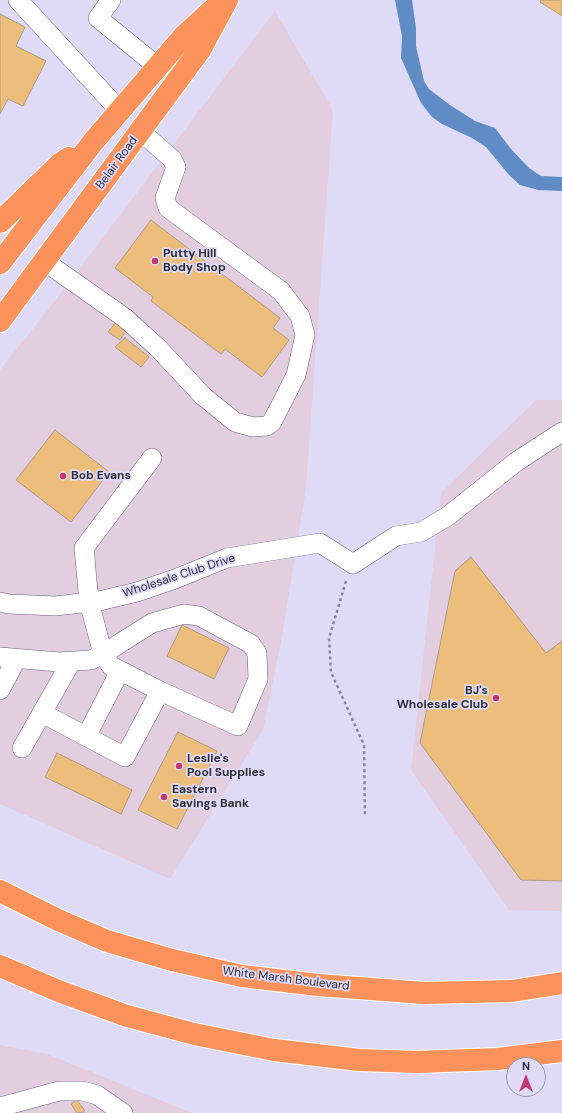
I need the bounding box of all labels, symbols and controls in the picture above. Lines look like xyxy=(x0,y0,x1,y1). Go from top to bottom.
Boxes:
street label: Belair Road xyxy=(93,134,141,192)
place label: Putty Hill Body Shop xyxy=(163,247,226,275)
marker: Putty Hill Body Shop xyxy=(150,256,160,266)
place label: Bob Evans xyxy=(71,469,131,483)
marker: Bob Evans xyxy=(58,471,68,481)
street label: Wholesale Club Drive xyxy=(121,551,237,601)
place label: BJ's Wholesale Club xyxy=(397,684,488,712)
marker: BJ's Wholesale Club xyxy=(491,693,501,703)
place label: Leslie's Pool Supplies xyxy=(187,752,265,780)
marker: Leslie's Pool Supplies xyxy=(174,761,184,771)
place label: Eastern Savings Bank xyxy=(172,783,249,811)
marker: Eastern Savings Bank xyxy=(159,792,169,802)
street label: White Marsh Boulevard xyxy=(222,964,350,994)
north arrow xyxy=(506,1057,546,1097)
text: N xyxy=(522,1059,530,1073)

